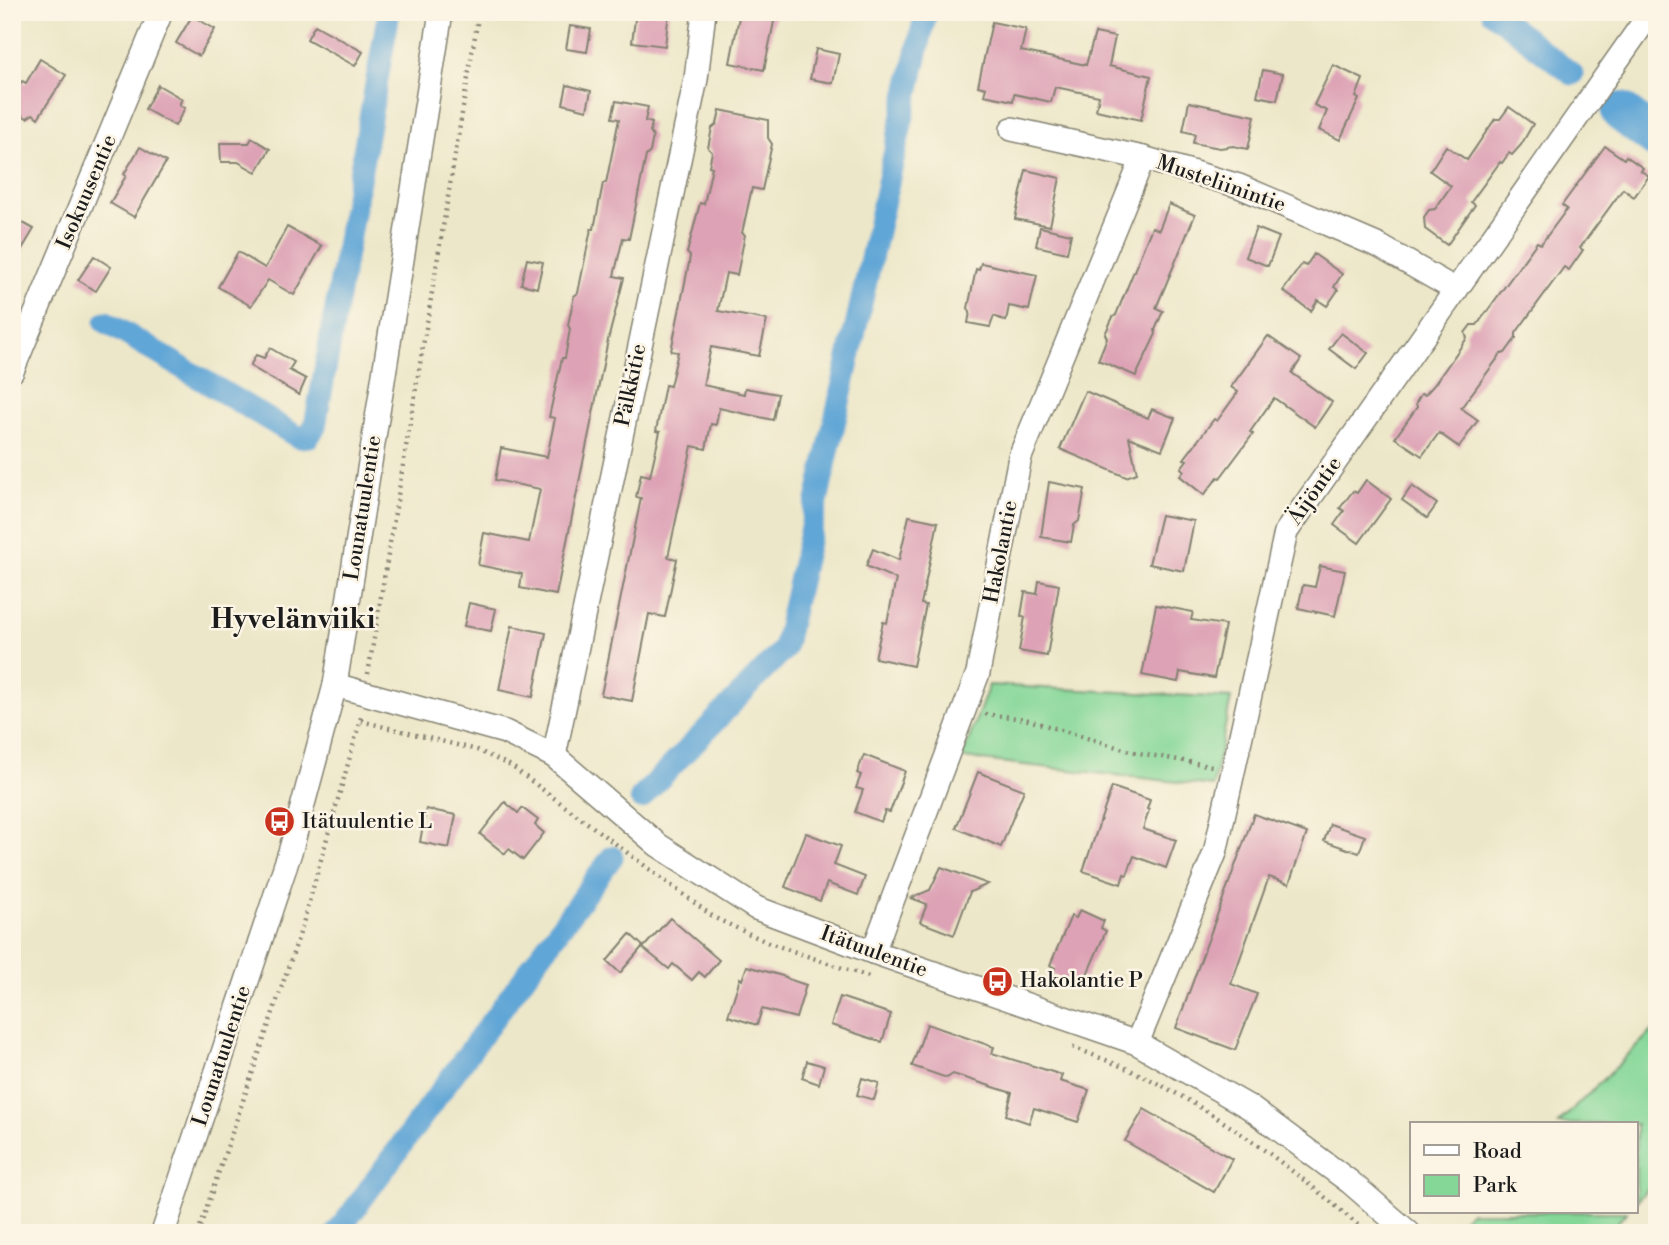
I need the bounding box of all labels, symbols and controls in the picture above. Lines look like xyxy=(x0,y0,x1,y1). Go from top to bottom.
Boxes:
street label: Isokuusentie xyxy=(51,131,123,253)
street label: Musteliinintie xyxy=(1153,150,1289,218)
street label: Pälkkitie xyxy=(610,341,652,429)
street label: Lounatuulentie xyxy=(339,434,387,582)
street label: Äijöntie xyxy=(1280,451,1348,531)
street label: Hakolantie xyxy=(978,498,1024,606)
district label: Hyvelänviiki xyxy=(210,602,376,637)
bus stop icon: Itätuulentie L xyxy=(262,805,296,839)
place label: Itätuulentie L xyxy=(302,809,432,835)
street label: Itätuulentie xyxy=(817,921,931,983)
bus stop icon: Hakolantie P xyxy=(980,964,1014,998)
place label: Hakolantie P xyxy=(1020,968,1143,994)
street label: Lounatuulentie xyxy=(187,982,257,1130)
legend xyxy=(1410,1122,1638,1214)
text: Road xyxy=(1473,1139,1522,1165)
text: Park xyxy=(1473,1173,1518,1199)

